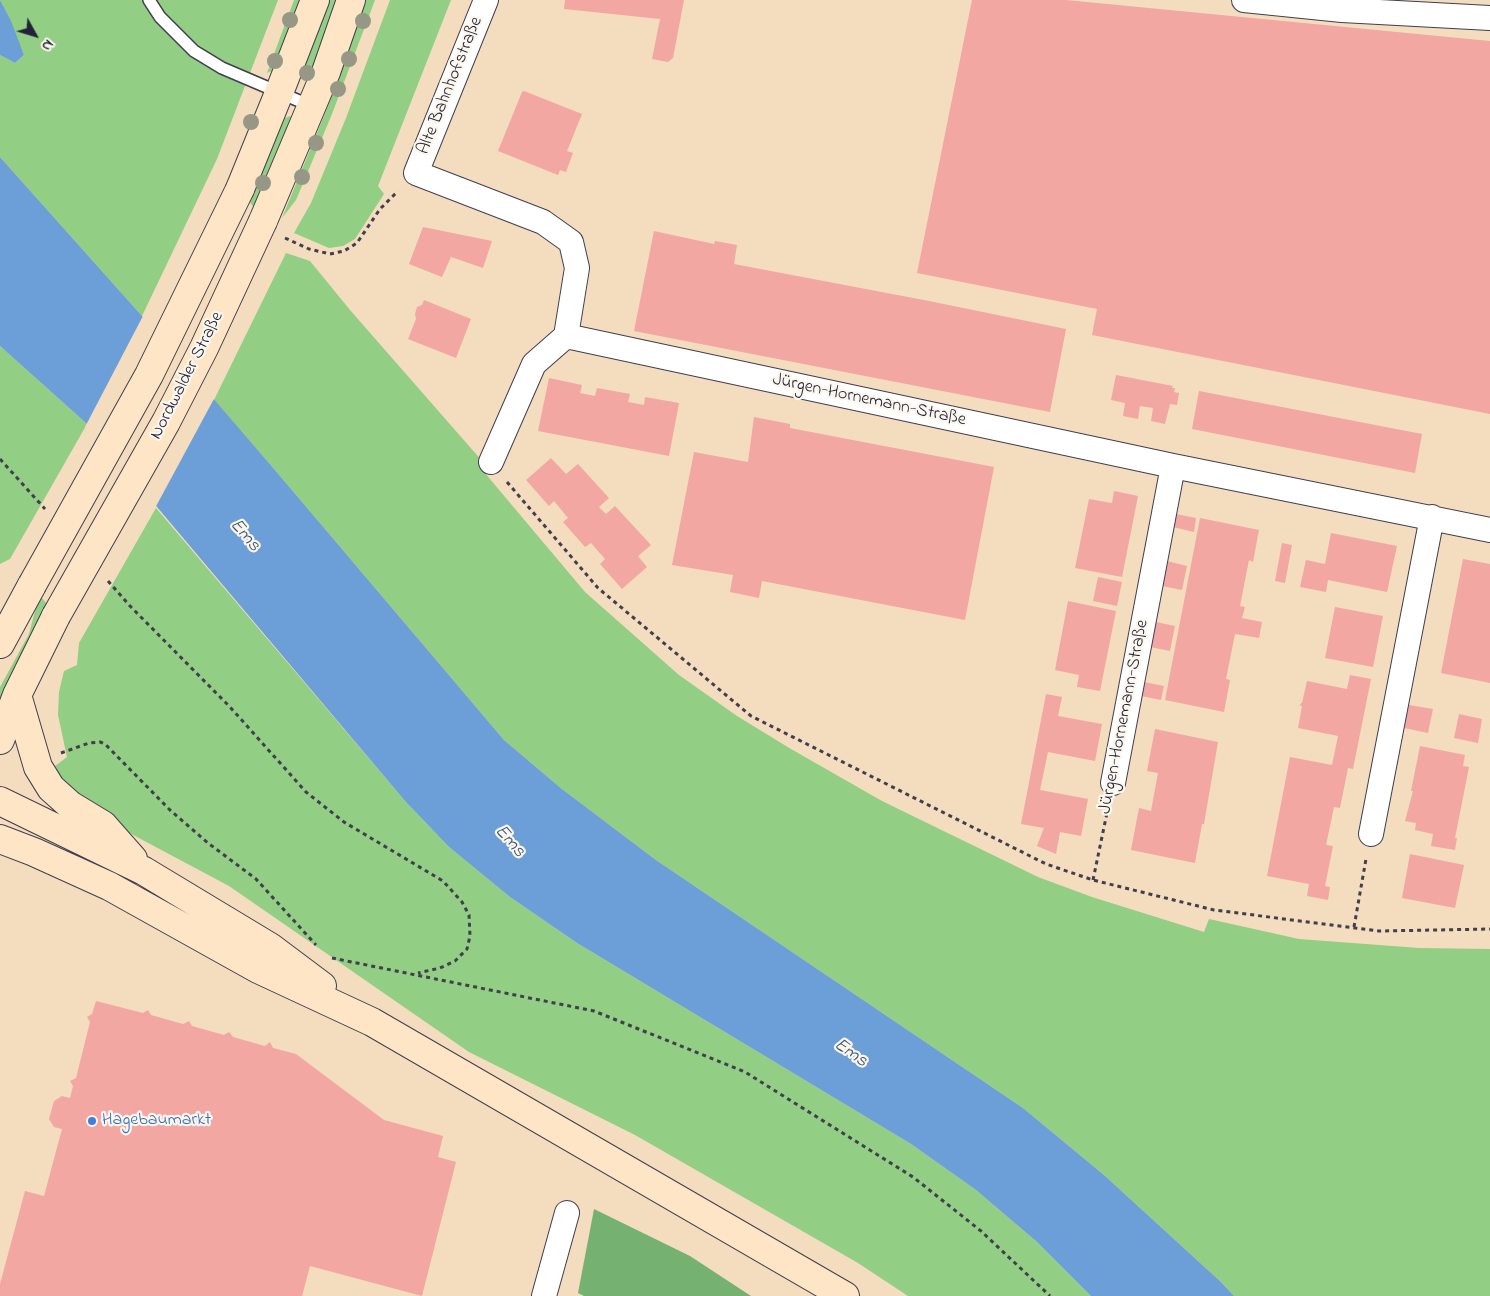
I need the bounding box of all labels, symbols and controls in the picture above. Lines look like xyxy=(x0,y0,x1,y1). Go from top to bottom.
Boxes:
north arrow xyxy=(10,10,60,60)
street label: Alte Bahnhofstraße xyxy=(414,14,488,158)
text: N xyxy=(36,34,58,55)
street label: Nordwalder Straße xyxy=(147,309,229,443)
street label: Jürgen-Hornemann-Straße xyxy=(770,370,968,432)
water label: Ems xyxy=(224,515,264,557)
street label: Jürgen-Hornemann-Straße xyxy=(1096,618,1154,816)
water label: Ems xyxy=(489,821,529,863)
water label: Ems xyxy=(829,1034,871,1074)
place label: Hagebaumarkt xyxy=(102,1110,211,1132)
marker: Hagebaumarkt xyxy=(86,1115,98,1127)

